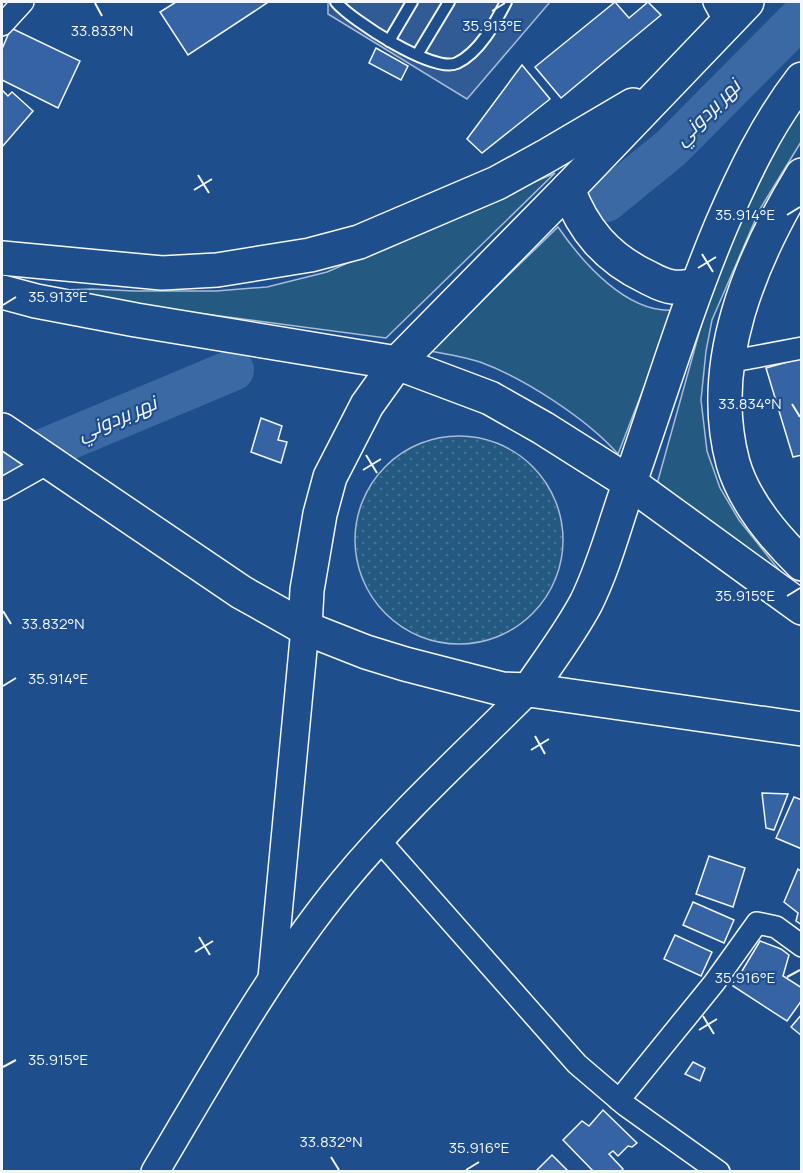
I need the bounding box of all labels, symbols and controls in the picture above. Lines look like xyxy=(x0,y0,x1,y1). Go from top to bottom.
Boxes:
text: 35.913°E xyxy=(462,15,522,36)
text: 33.833°N xyxy=(71,20,133,41)
water label: نهر بردوني xyxy=(668,71,750,153)
text: 35.914°E xyxy=(715,204,775,225)
text: 35.913°E xyxy=(28,286,88,307)
water label: نهر بردوني xyxy=(73,388,164,449)
text: 33.834°N xyxy=(718,393,782,414)
text: 35.915°E xyxy=(715,585,775,606)
text: 33.832°N xyxy=(22,613,84,634)
text: 35.914°E xyxy=(28,668,88,689)
text: 35.916°E xyxy=(715,967,775,988)
text: 35.915°E xyxy=(28,1049,88,1070)
text: 33.832°N xyxy=(300,1131,362,1152)
text: 35.916°E xyxy=(449,1137,509,1158)

